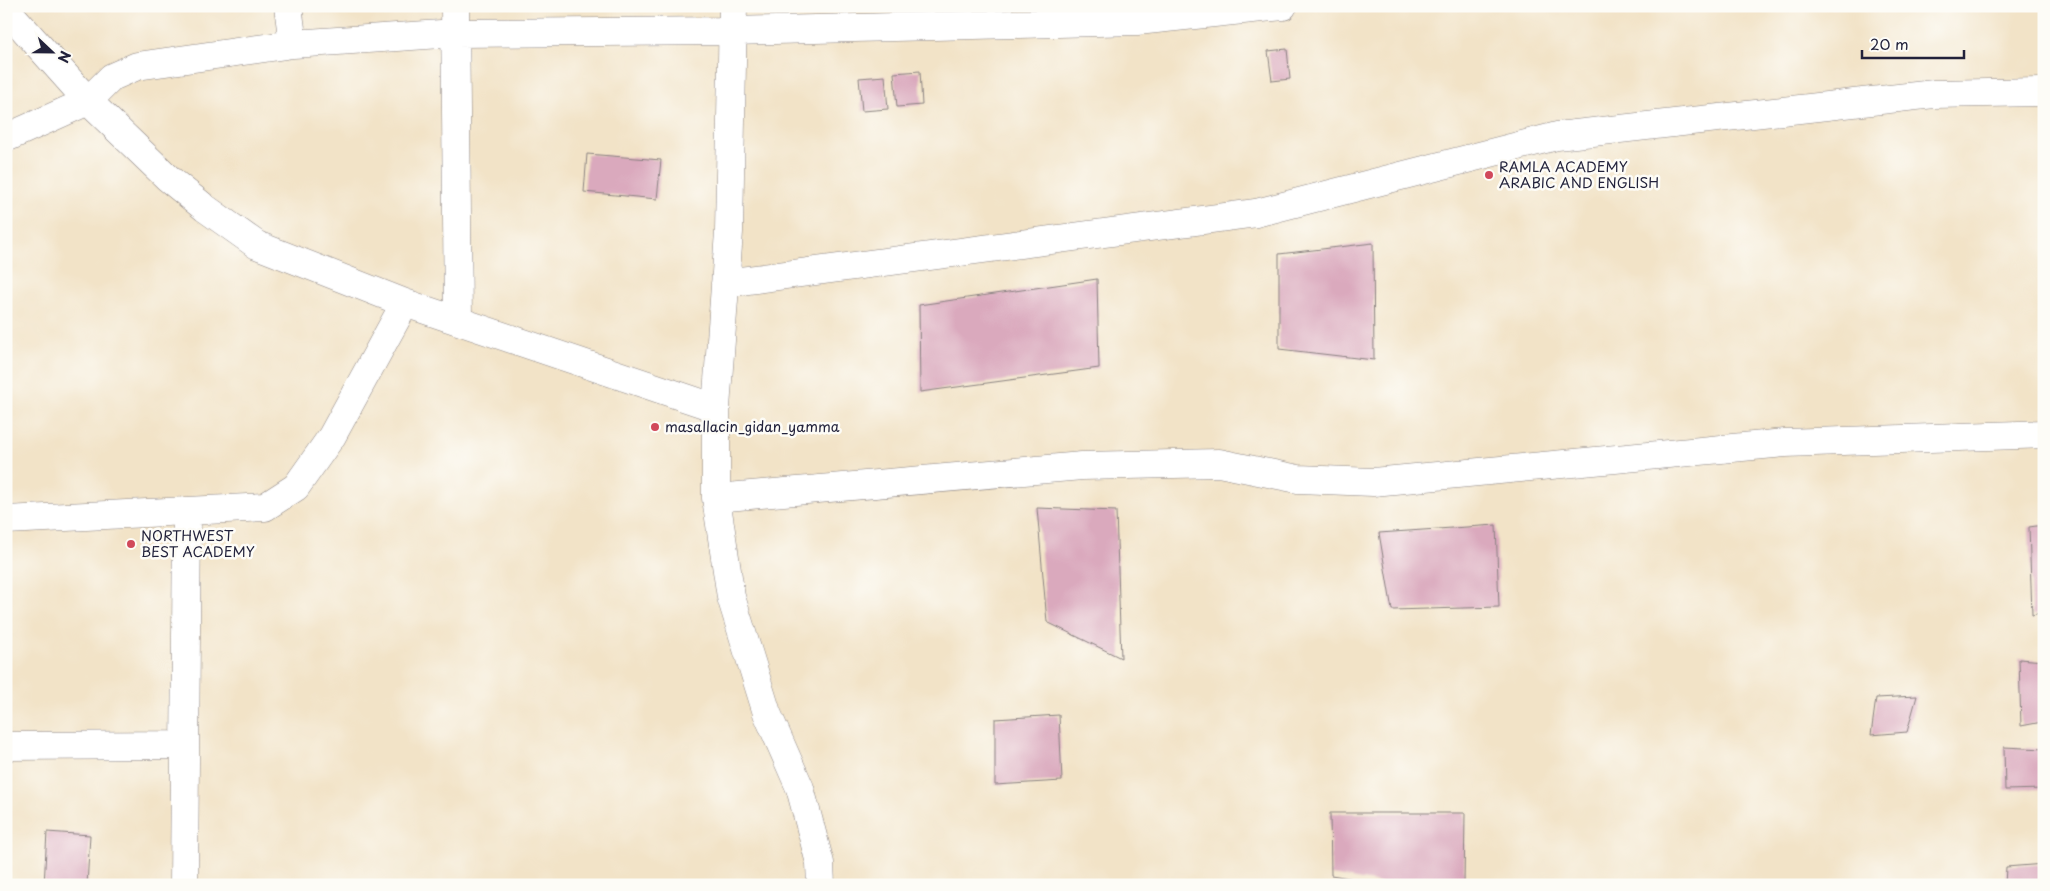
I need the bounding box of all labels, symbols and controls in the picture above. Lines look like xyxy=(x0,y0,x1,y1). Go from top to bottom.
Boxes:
north arrow xyxy=(28,28,78,78)
scale bar xyxy=(1862,28,1965,60)
text: 20 m xyxy=(1870,32,1909,55)
text: N xyxy=(53,48,76,66)
place label: RAMLA ACADEMY ARABIC AND ENGLISH xyxy=(1499,156,1659,193)
marker: RAMLA ACADEMY ARABIC AND ENGLISH xyxy=(1483,169,1495,181)
place label: masallacin_gidan_yamma xyxy=(665,416,840,437)
marker: masallacin_gidan_yamma xyxy=(649,421,661,433)
place label: NORTHWEST BEST ACADEMY xyxy=(141,525,255,562)
marker: NORTHWEST BEST ACADEMY xyxy=(125,538,137,550)

